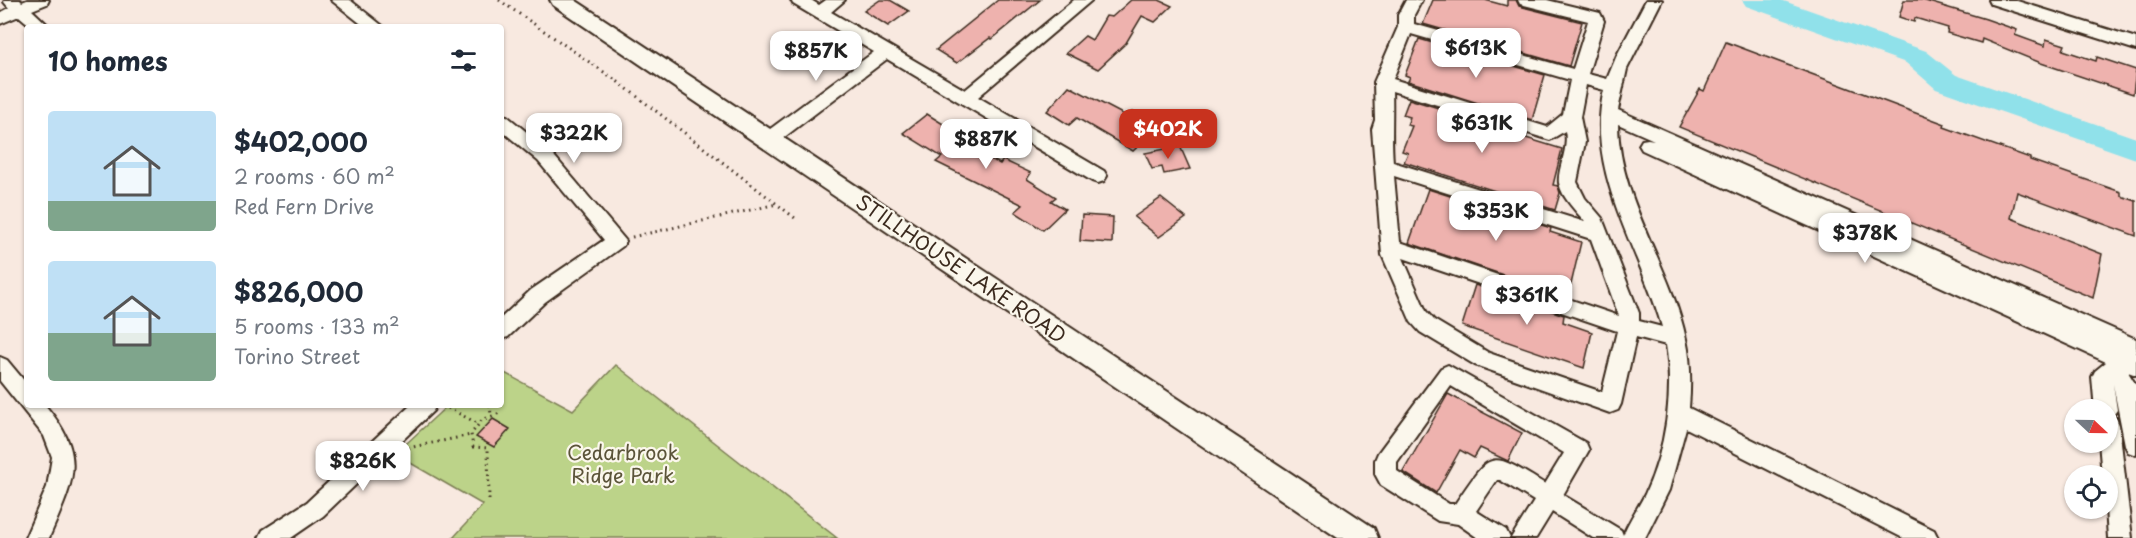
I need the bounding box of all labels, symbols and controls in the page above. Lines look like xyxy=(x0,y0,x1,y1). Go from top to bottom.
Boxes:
pin: $613K xyxy=(1434,28,1518,79)
pin: $857K xyxy=(774,31,858,82)
text: $613K xyxy=(1445,32,1507,62)
text: $857K xyxy=(784,35,848,65)
text: 10 homes xyxy=(48,41,168,80)
icon: filters xyxy=(447,44,480,77)
pin: $631K xyxy=(1440,103,1524,154)
text: $631K xyxy=(1451,107,1513,137)
pin: $402K xyxy=(1126,109,1210,160)
pin: $322K xyxy=(532,113,616,164)
text: $402K xyxy=(1133,113,1203,143)
text: $322K xyxy=(540,117,608,147)
pin: $887K xyxy=(944,119,1028,170)
text: $402,000 xyxy=(234,122,368,161)
text: $887K xyxy=(954,123,1018,153)
icon: home xyxy=(96,135,168,207)
text: 2 rooms · 60 m² xyxy=(234,161,395,191)
street label: STILLHOUSE LAKE ROAD xyxy=(850,186,1073,350)
text: Red Fern Drive xyxy=(234,191,374,221)
pin: $353K xyxy=(1454,191,1538,242)
text: $353K xyxy=(1463,195,1529,225)
pin: $378K xyxy=(1823,213,1907,264)
text: $378K xyxy=(1832,217,1898,247)
text: $826,000 xyxy=(234,272,363,311)
pin: $361K xyxy=(1485,275,1569,326)
text: $361K xyxy=(1495,279,1559,309)
icon: home xyxy=(96,285,168,357)
text: 5 rooms · 133 m² xyxy=(234,311,400,341)
text: Torino Street xyxy=(234,341,360,371)
north arrow xyxy=(2064,399,2118,453)
map controls xyxy=(2064,399,2118,519)
park label: Cedarbrook Ridge Park xyxy=(567,437,679,490)
pin: $826K xyxy=(321,441,405,492)
text: $826K xyxy=(330,445,396,475)
button: locate xyxy=(2064,465,2118,519)

